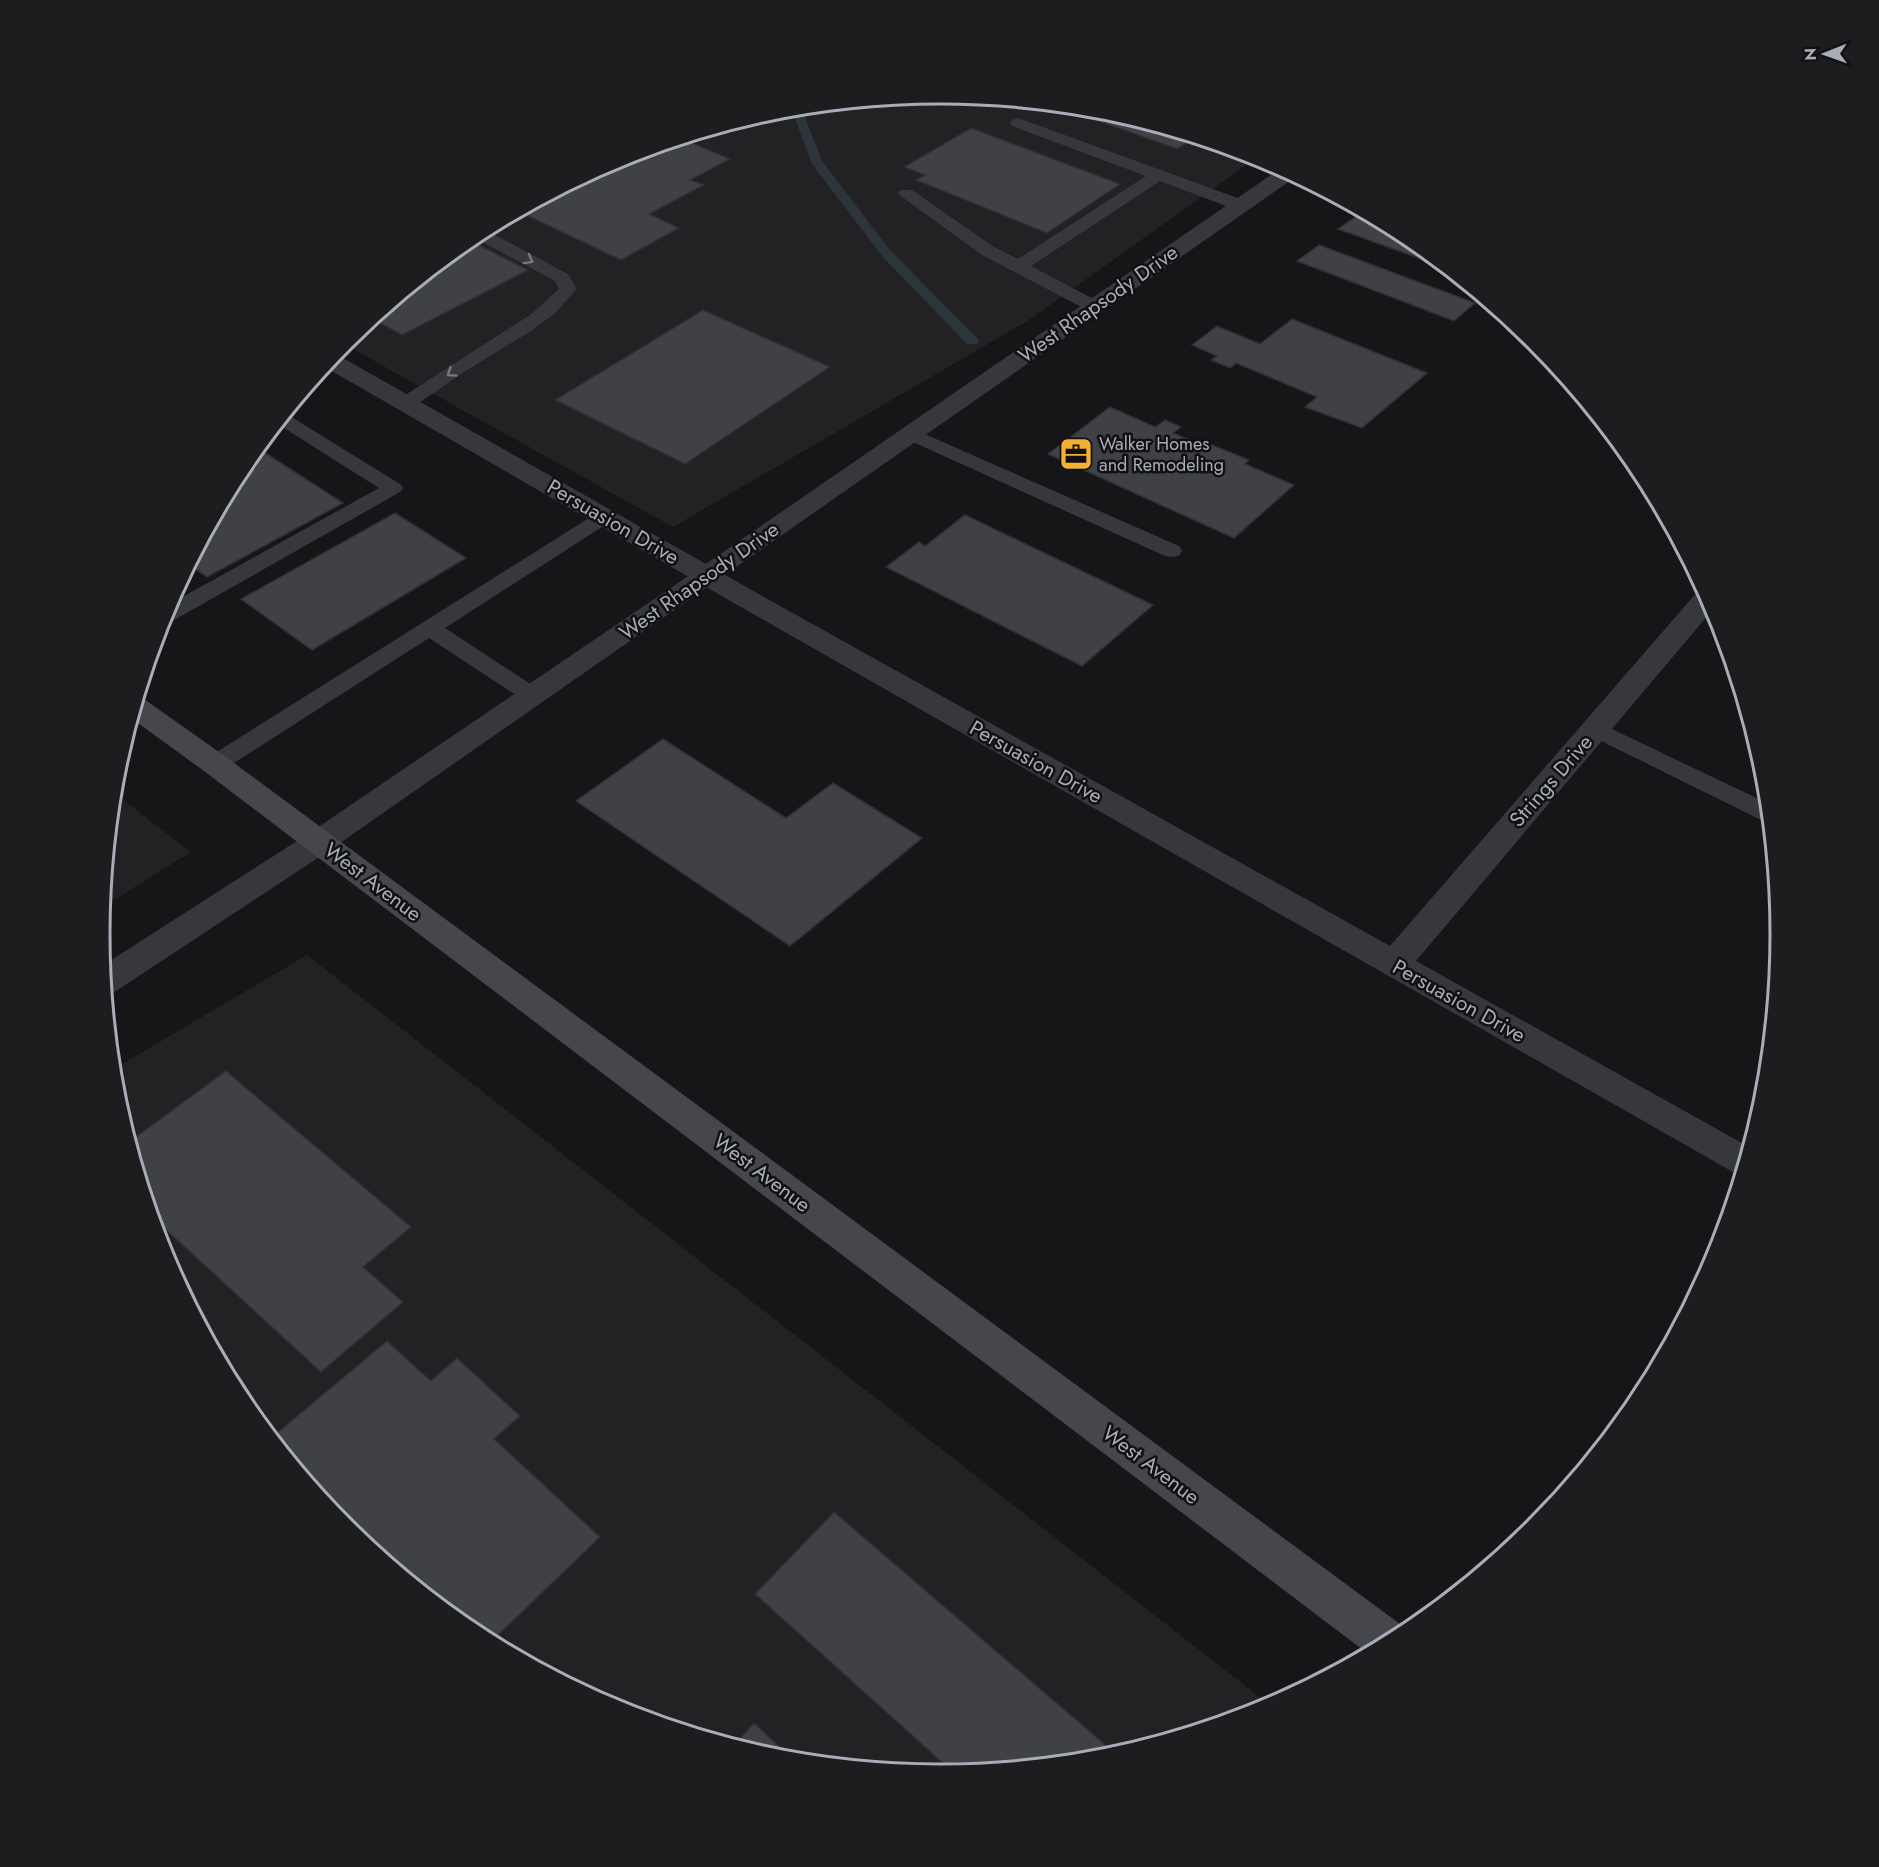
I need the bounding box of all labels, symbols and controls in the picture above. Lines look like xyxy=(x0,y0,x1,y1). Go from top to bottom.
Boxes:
north arrow xyxy=(1795,24,1855,84)
text: N xyxy=(1799,48,1822,61)
street label: West Rhapsody Drive xyxy=(1012,237,1184,370)
one-way arrow xyxy=(522,252,533,264)
one-way arrow xyxy=(447,366,458,377)
place label: Walker Homes and Remodeling xyxy=(1099,431,1224,478)
office icon: Walker Homes and Remodeling xyxy=(1058,436,1094,472)
street label: Persuasion Drive xyxy=(541,472,685,572)
street label: West Rhapsody Drive xyxy=(613,514,785,647)
street label: Persuasion Drive xyxy=(964,713,1108,811)
street label: Strings Drive xyxy=(1502,728,1600,834)
street label: West Avenue xyxy=(318,835,428,929)
street label: Persuasion Drive xyxy=(1387,952,1531,1050)
street label: West Avenue xyxy=(707,1126,817,1220)
street label: West Avenue xyxy=(1096,1418,1206,1512)

